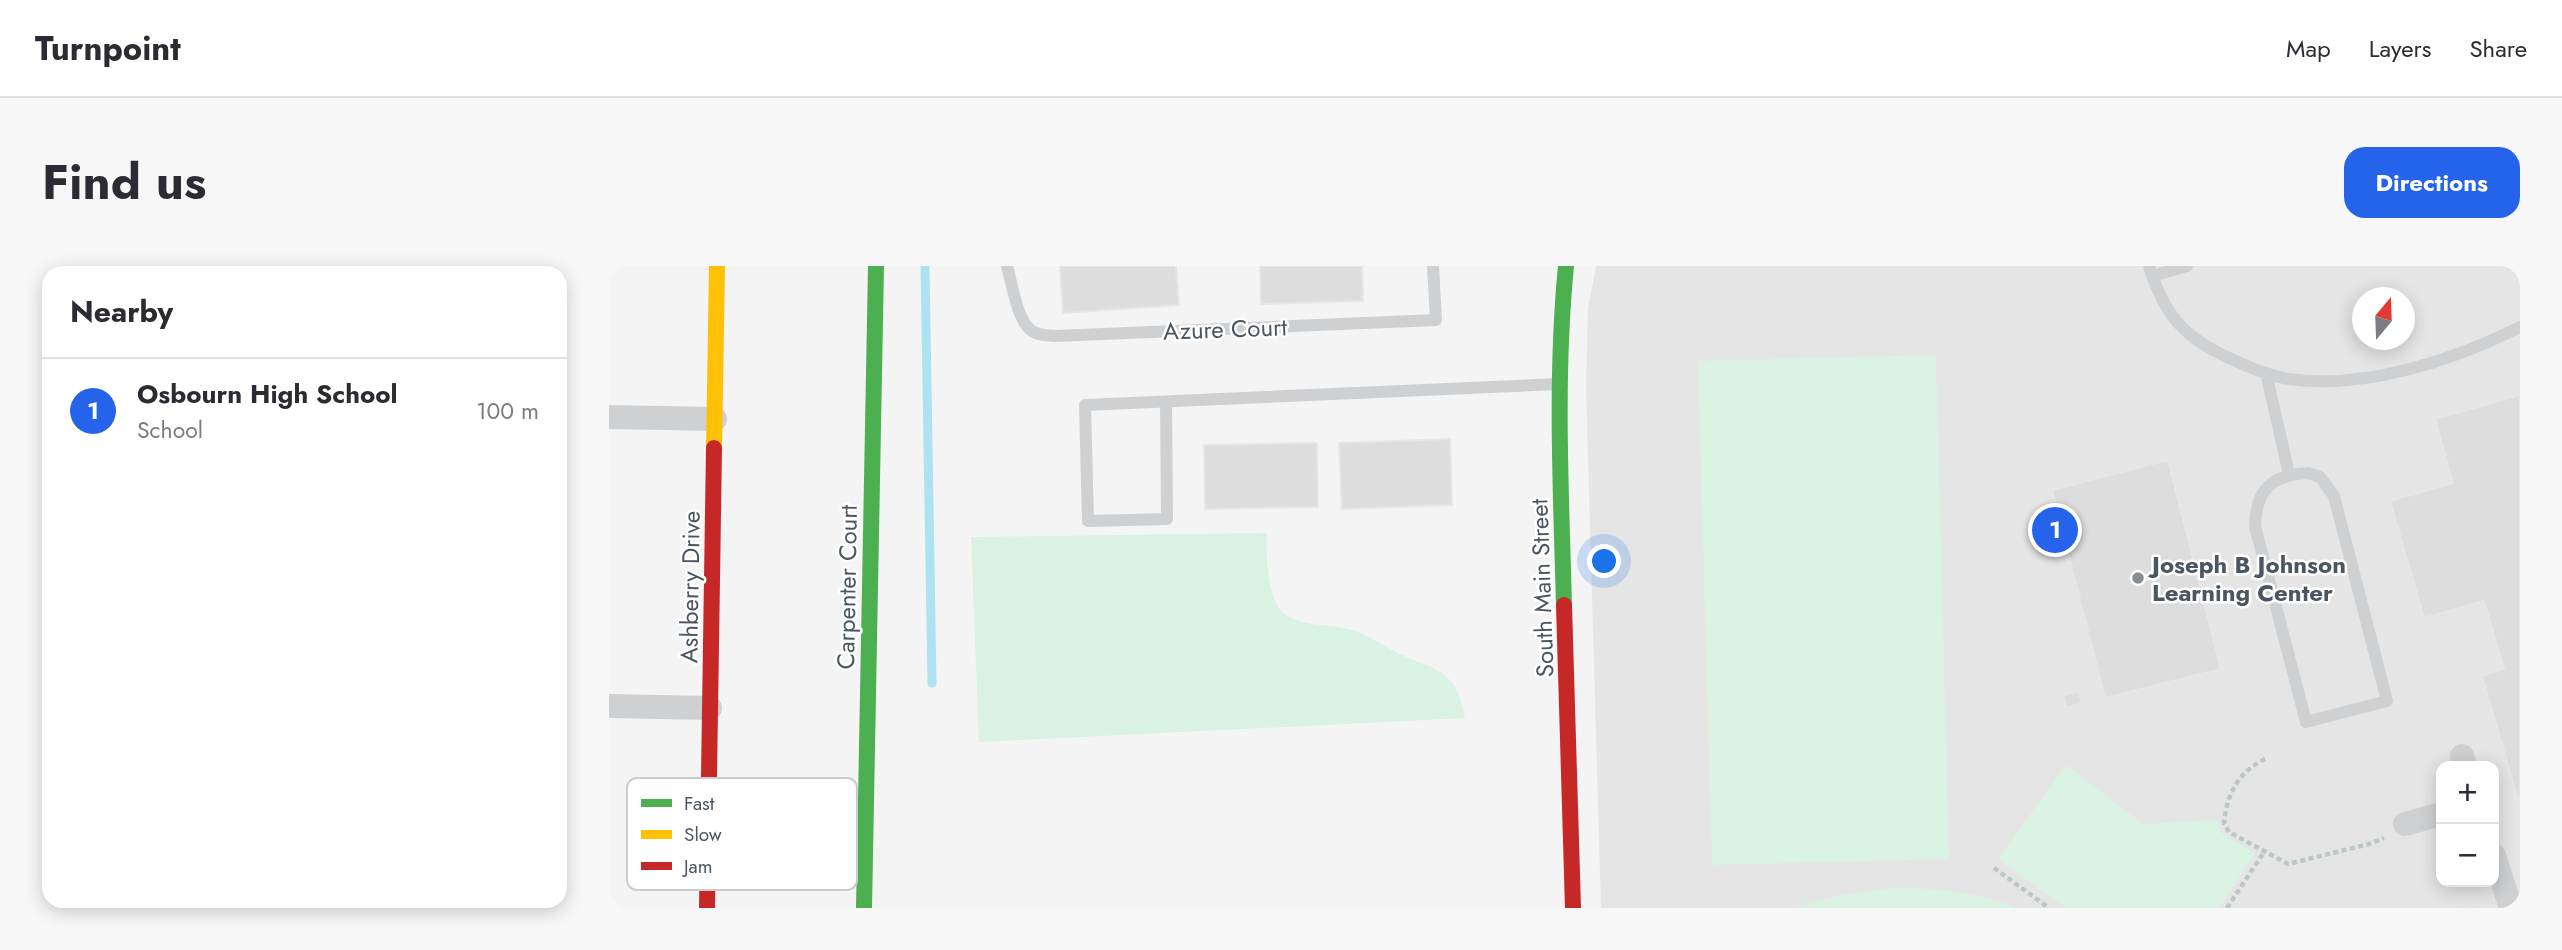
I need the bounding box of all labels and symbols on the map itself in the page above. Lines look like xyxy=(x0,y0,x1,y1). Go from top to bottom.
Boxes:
north arrow xyxy=(2352,287,2415,350)
street label: Azure Court xyxy=(1162,309,1288,349)
street label: South Main Street xyxy=(1521,498,1563,678)
street label: Carpenter Court xyxy=(828,504,866,670)
pin: 1 xyxy=(2032,504,2078,556)
street label: Ashberry Drive xyxy=(671,510,709,664)
your location xyxy=(1587,544,1621,578)
place label: Joseph B Johnson Learning Center xyxy=(2148,547,2346,610)
marker: Joseph B Johnson Learning Center xyxy=(2130,570,2146,586)
legend xyxy=(627,778,857,890)
text: Fast xyxy=(684,790,715,817)
text: Slow xyxy=(684,821,722,848)
text: Jam xyxy=(681,853,713,880)

